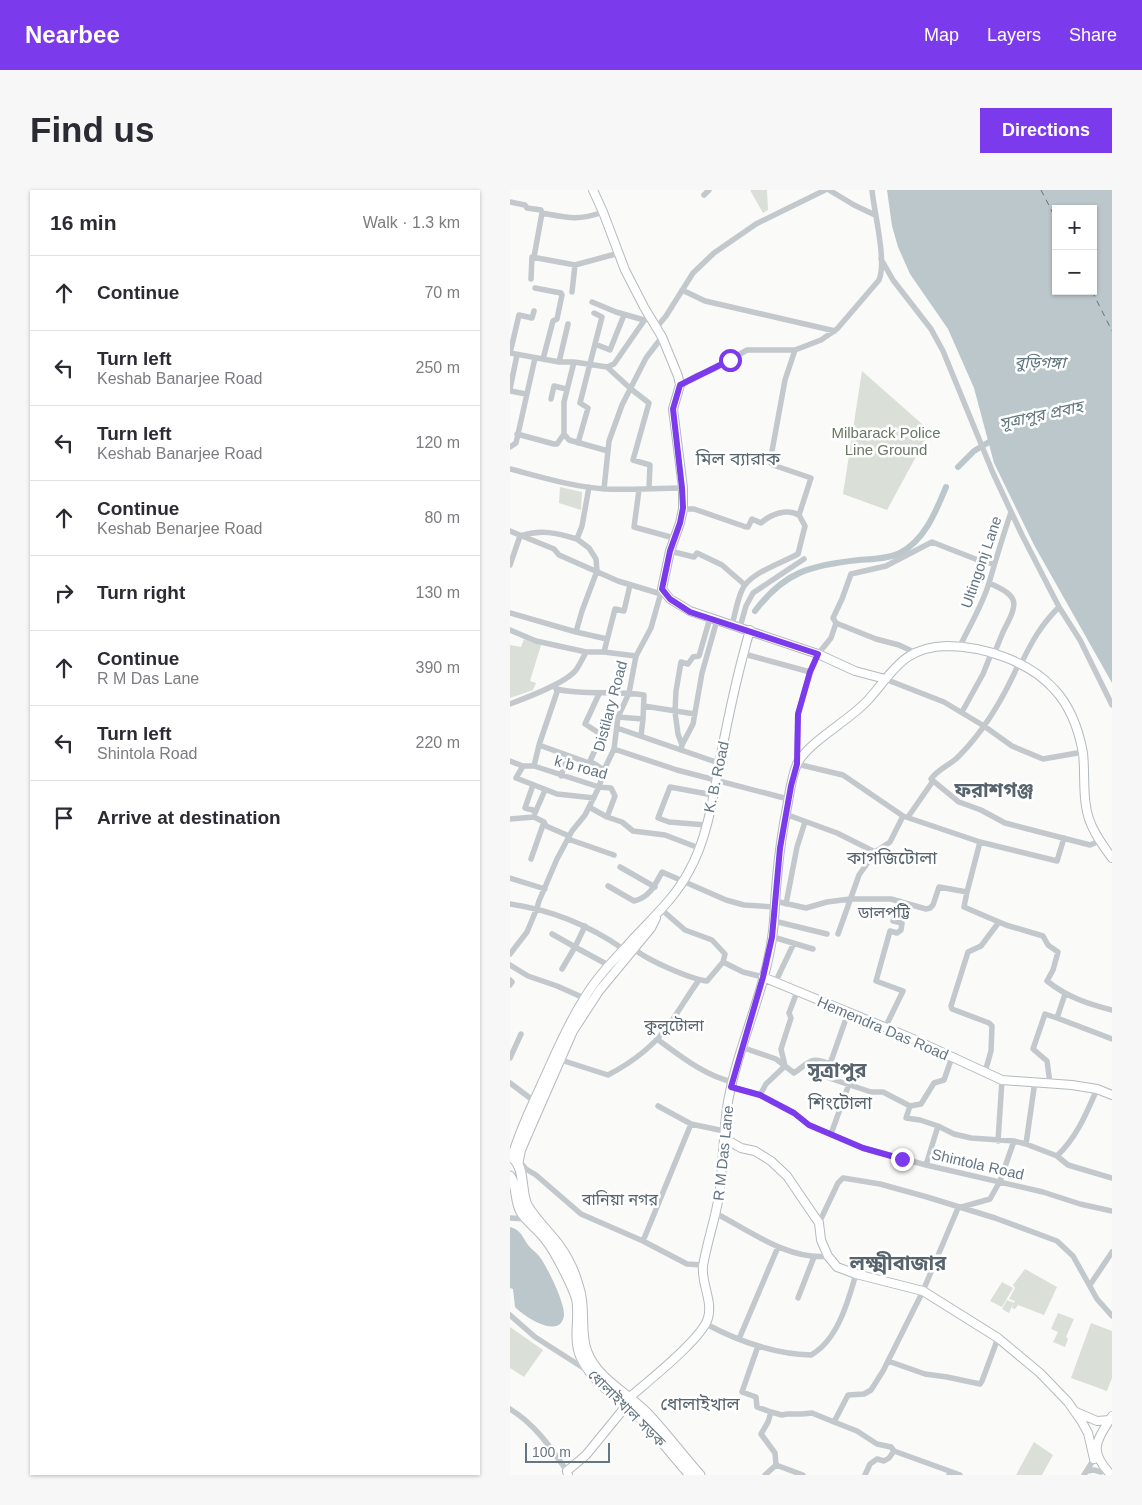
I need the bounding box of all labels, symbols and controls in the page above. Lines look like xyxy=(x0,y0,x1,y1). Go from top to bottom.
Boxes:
text: Nearbee xyxy=(25,21,120,48)
text: Map xyxy=(924,25,959,45)
text: Layers xyxy=(987,25,1041,45)
text: Share xyxy=(1069,25,1117,45)
button: Directions xyxy=(980,108,1112,153)
text: Find us xyxy=(30,110,154,149)
map controls xyxy=(1052,205,1097,295)
button: + xyxy=(1052,205,1097,250)
text: 16 min xyxy=(50,211,117,234)
text: Walk · 1.3 km xyxy=(363,214,460,231)
button: − xyxy=(1052,250,1097,295)
icon: ahead xyxy=(50,279,78,307)
text: Continue xyxy=(97,282,179,303)
text: 70 m xyxy=(424,284,460,301)
text: Turn left xyxy=(97,348,172,369)
route start xyxy=(719,349,742,372)
water label: বুড়িগঙ্গা xyxy=(1015,353,1068,372)
icon: left xyxy=(50,354,78,382)
text: 250 m xyxy=(416,359,460,376)
text: Keshab Banarjee Road xyxy=(97,370,262,387)
water label: সূত্রাপুর প্রবাহ xyxy=(998,397,1088,433)
text: Turn left xyxy=(97,423,172,444)
park label: Milbarack Police Line Ground xyxy=(831,424,941,458)
icon: left xyxy=(50,429,78,457)
text: 120 m xyxy=(416,434,460,451)
text: Keshab Banarjee Road xyxy=(97,445,262,462)
district label: মিল ব্যারাক xyxy=(695,449,781,469)
text: Continue xyxy=(97,498,179,519)
icon: ahead xyxy=(50,504,78,532)
text: 80 m xyxy=(424,509,460,526)
street label: Ultingonj Lane xyxy=(957,514,1005,610)
text: Keshab Benarjee Road xyxy=(97,520,262,537)
icon: right xyxy=(50,579,78,607)
text: Turn right xyxy=(97,582,185,603)
text: 130 m xyxy=(416,584,460,601)
text: Continue xyxy=(97,648,179,669)
icon: ahead xyxy=(50,654,78,682)
text: 390 m xyxy=(416,659,460,676)
street label: Distilary Road xyxy=(590,659,630,753)
text: R M Das Lane xyxy=(97,670,199,687)
text: Turn left xyxy=(97,723,172,744)
icon: left xyxy=(50,729,78,757)
text: 220 m xyxy=(416,734,460,751)
street label: K. B. Road xyxy=(700,740,732,814)
text: Shintola Road xyxy=(97,745,198,762)
street label: k b road xyxy=(553,752,609,782)
district label: ফরাশগঞ্জ xyxy=(953,779,1034,801)
icon: arrive xyxy=(50,804,78,832)
text: Arrive at destination xyxy=(97,807,281,828)
district label: কাগজিটোলা xyxy=(846,848,937,868)
district label: ডালপট্টি xyxy=(857,903,911,921)
street label: Hemendra Das Road xyxy=(815,993,951,1063)
district label: কুলুটোলা xyxy=(643,1016,704,1035)
district label: সূত্রাপুর xyxy=(806,1059,868,1082)
district label: শিংটোলা xyxy=(807,1093,872,1113)
street label: R M Das Lane xyxy=(710,1104,736,1202)
street label: Shintola Road xyxy=(930,1145,1026,1183)
route end xyxy=(891,1148,914,1171)
district label: বানিয়া নগর xyxy=(581,1190,658,1208)
district label: লক্ষ্মীবাজার xyxy=(849,1251,947,1275)
street label: ধোলাইখাল সড়ক xyxy=(585,1366,670,1451)
district label: ধোলাইখাল xyxy=(660,1394,741,1414)
scale bar xyxy=(525,1440,610,1463)
text: 100 m xyxy=(532,1444,571,1460)

